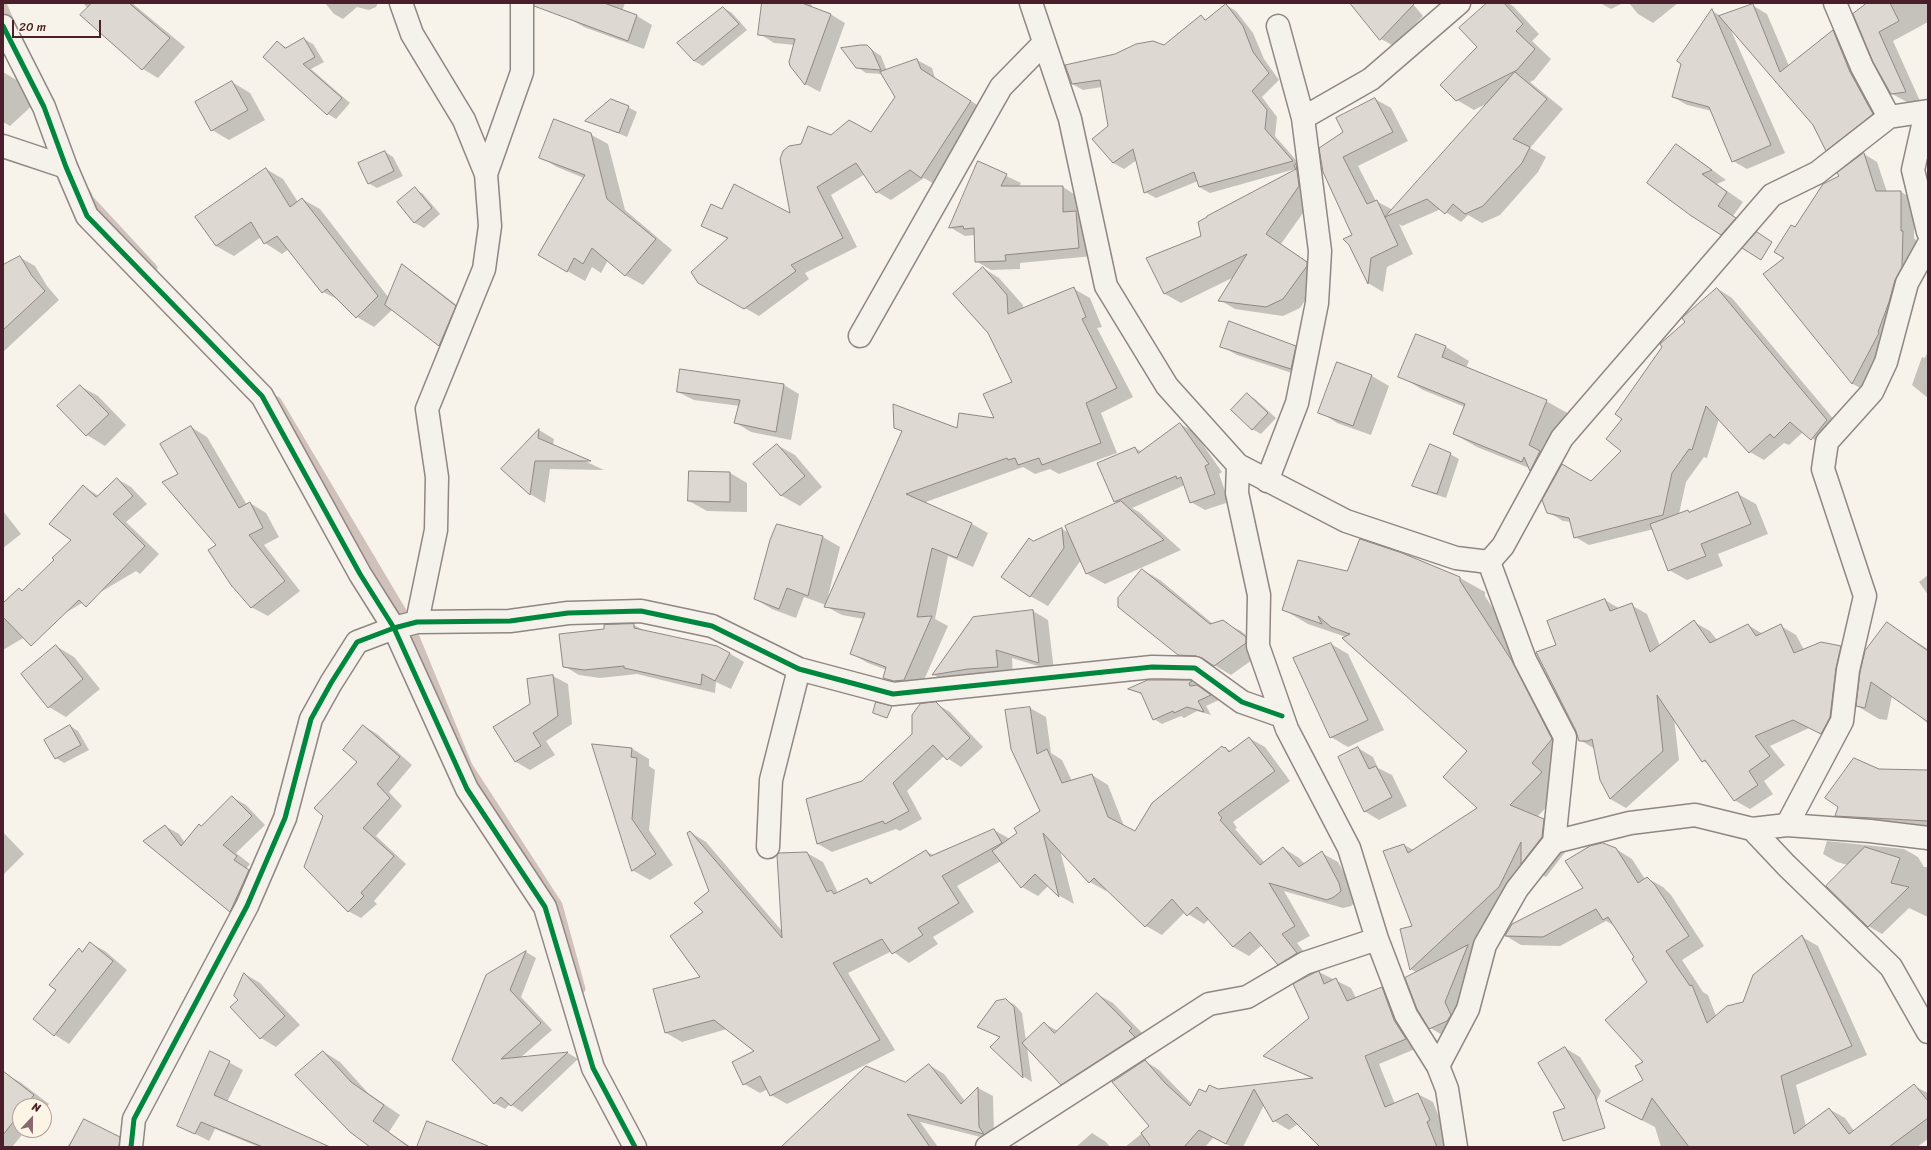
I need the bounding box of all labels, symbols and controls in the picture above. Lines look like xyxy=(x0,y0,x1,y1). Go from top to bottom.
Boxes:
scale bar xyxy=(14,12,103,38)
text: 20 m xyxy=(19,16,46,38)
text: N xyxy=(29,1097,43,1118)
north arrow xyxy=(12,1098,52,1138)

